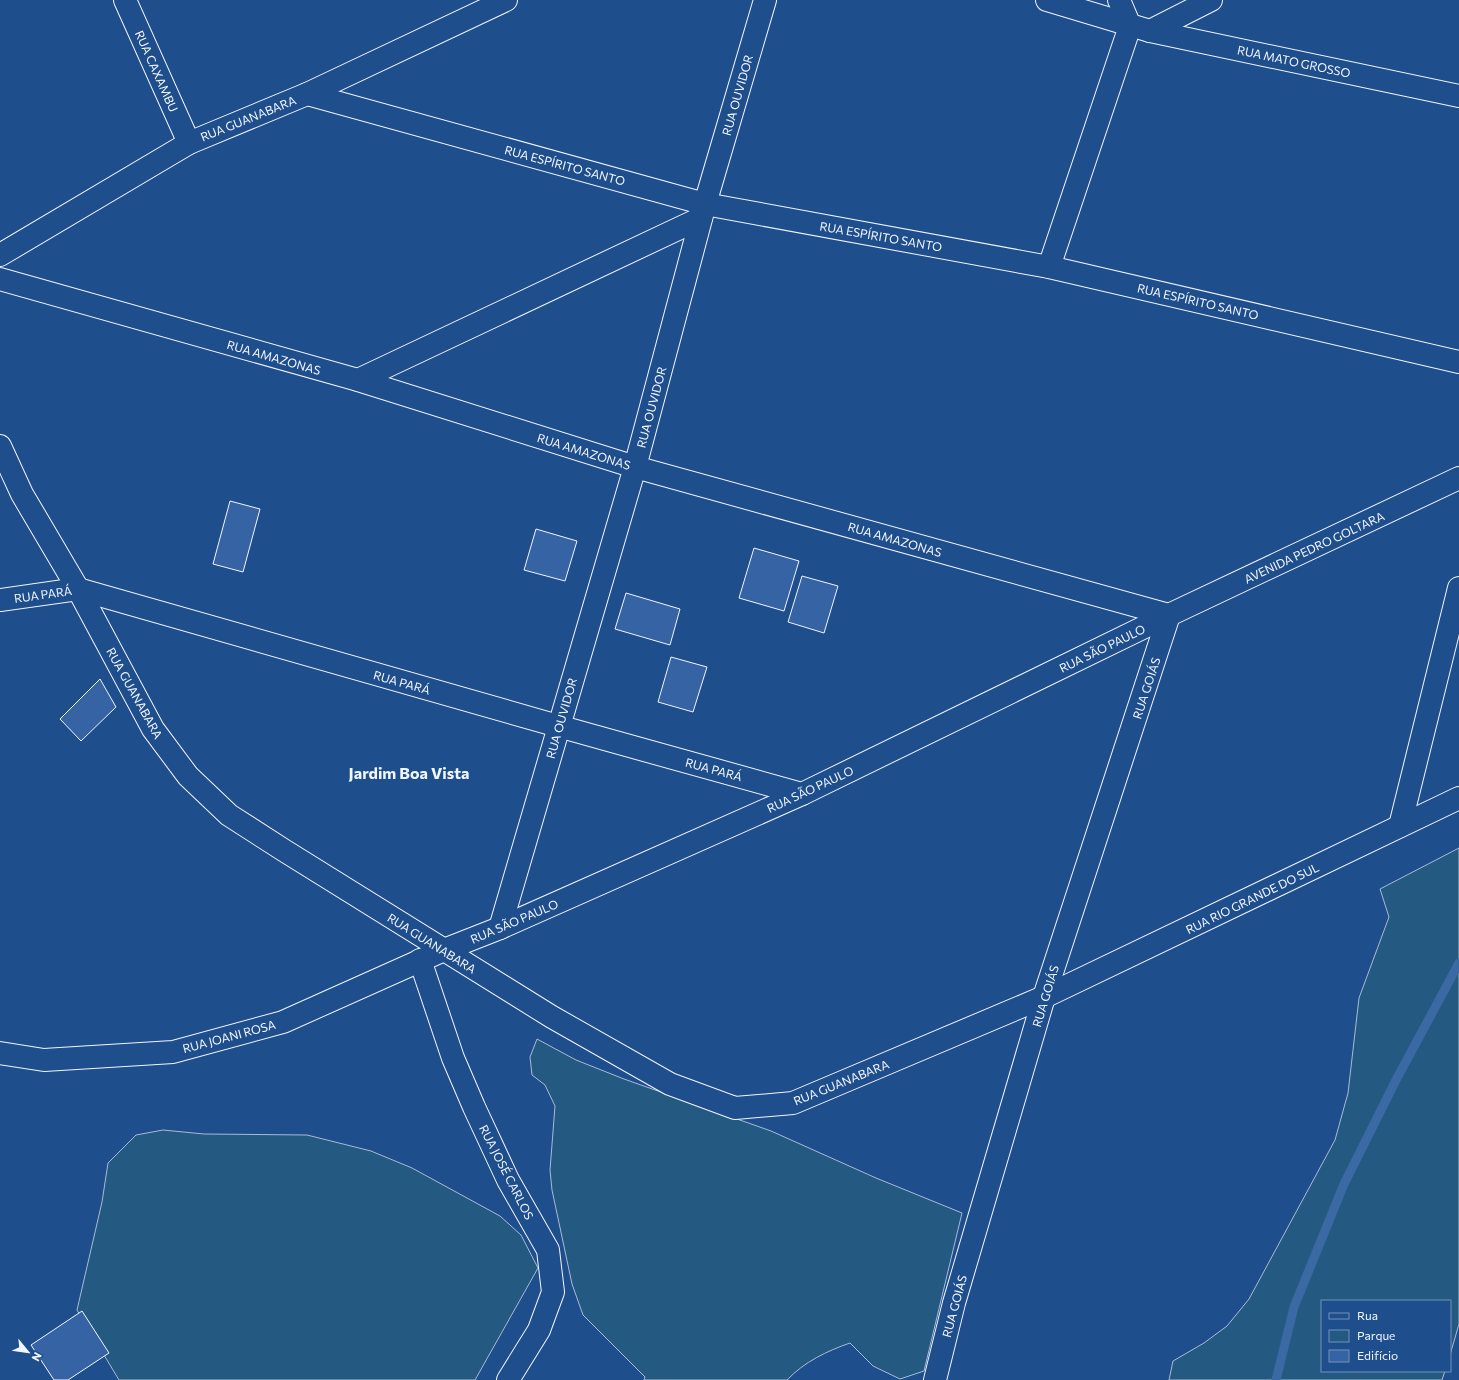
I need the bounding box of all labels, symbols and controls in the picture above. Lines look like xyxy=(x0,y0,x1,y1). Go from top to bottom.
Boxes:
street label: RUA CAXAMBU xyxy=(133,28,181,114)
street label: RUA MATO GROSSO xyxy=(1236,42,1352,80)
street label: RUA OUVIDOR xyxy=(719,53,755,137)
street label: RUA GUANABARA xyxy=(198,92,298,144)
street label: RUA ESPÍRITO SANTO xyxy=(503,142,627,188)
street label: RUA ESPÍRITO SANTO xyxy=(819,218,944,254)
street label: RUA ESPÍRITO SANTO xyxy=(1136,280,1260,322)
street label: RUA AMAZONAS xyxy=(226,337,322,377)
street label: RUA OUVIDOR xyxy=(633,365,669,449)
street label: RUA AMAZONAS xyxy=(536,430,632,472)
street label: AVENIDA PEDRO GOLTARA xyxy=(1242,508,1386,586)
street label: RUA AMAZONAS xyxy=(847,519,943,559)
street label: RUA PARÁ xyxy=(13,583,73,605)
street label: RUA SÃO PAULO xyxy=(1057,621,1147,675)
street label: RUA GUANABARA xyxy=(104,645,166,741)
street label: RUA GOIÁS xyxy=(1129,655,1163,721)
street label: RUA PARÁ xyxy=(372,667,432,697)
street label: RUA OUVIDOR xyxy=(543,676,579,760)
street label: RUA PARÁ xyxy=(684,755,744,783)
district label: Jardim Boa Vista xyxy=(349,763,469,782)
street label: RUA SÃO PAULO xyxy=(764,763,856,815)
street label: RUA RIO GRANDE DO SUL xyxy=(1183,860,1321,936)
street label: RUA SÃO PAULO xyxy=(468,896,560,946)
street label: RUA GUANABARA xyxy=(385,910,479,976)
street label: RUA GOIÁS xyxy=(1029,963,1061,1029)
street label: RUA JOANI ROSA xyxy=(181,1017,277,1056)
street label: RUA GUANABARA xyxy=(791,1056,891,1108)
street label: RUA JOSÉ CARLOS xyxy=(476,1122,537,1222)
street label: RUA GOIÁS xyxy=(939,1273,969,1339)
legend xyxy=(1321,1300,1451,1372)
text: Rua xyxy=(1357,1308,1378,1322)
text: Parque xyxy=(1357,1328,1395,1342)
north arrow xyxy=(8,1332,48,1372)
text: Edifício xyxy=(1357,1348,1398,1362)
text: N xyxy=(29,1350,45,1364)

